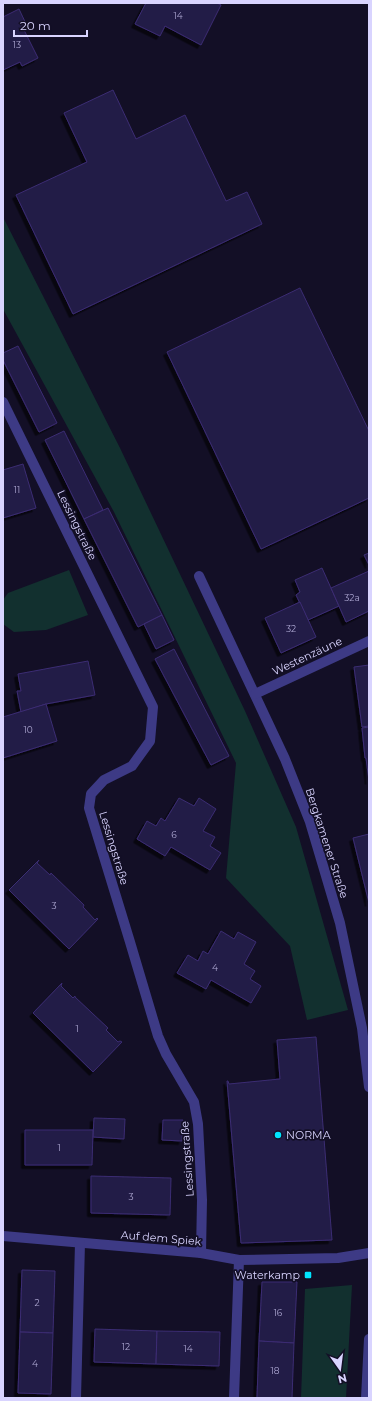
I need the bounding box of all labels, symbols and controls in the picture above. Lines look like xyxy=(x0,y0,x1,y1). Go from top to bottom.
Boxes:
house number: 14 xyxy=(173,10,183,21)
scale bar xyxy=(14,12,87,38)
text: 20 m xyxy=(20,18,51,33)
house number: 13 xyxy=(13,39,21,50)
house number: 11 xyxy=(14,484,20,495)
street label: Lessingstraße xyxy=(54,488,100,563)
house number: 32a xyxy=(344,592,360,603)
house number: 32 xyxy=(286,623,296,634)
street label: Westenzäune xyxy=(270,634,345,678)
house number: 10 xyxy=(23,724,33,735)
street label: Bergkamener Straße xyxy=(303,786,352,900)
street label: Lessingstraße xyxy=(96,810,132,887)
house number: 6 xyxy=(171,829,177,840)
house number: 3 xyxy=(51,900,57,911)
house number: 4 xyxy=(212,962,218,973)
house number: 1 xyxy=(75,1023,79,1034)
street label: Lessingstraße xyxy=(177,1120,197,1197)
place label: NORMA xyxy=(286,1128,331,1142)
marker: NORMA xyxy=(273,1130,283,1140)
house number: 1 xyxy=(57,1142,61,1153)
house number: 3 xyxy=(128,1191,134,1202)
street label: Auf dem Spiek xyxy=(120,1228,202,1249)
place label: Waterkamp xyxy=(235,1268,300,1282)
marker: Waterkamp xyxy=(303,1270,313,1280)
house number: 2 xyxy=(34,1297,40,1308)
house number: 16 xyxy=(274,1307,283,1318)
house number: 12 xyxy=(122,1341,130,1352)
house number: 14 xyxy=(183,1343,193,1354)
north arrow xyxy=(320,1349,360,1389)
house number: 4 xyxy=(32,1358,38,1369)
house number: 18 xyxy=(271,1365,280,1376)
text: N xyxy=(336,1371,348,1387)

